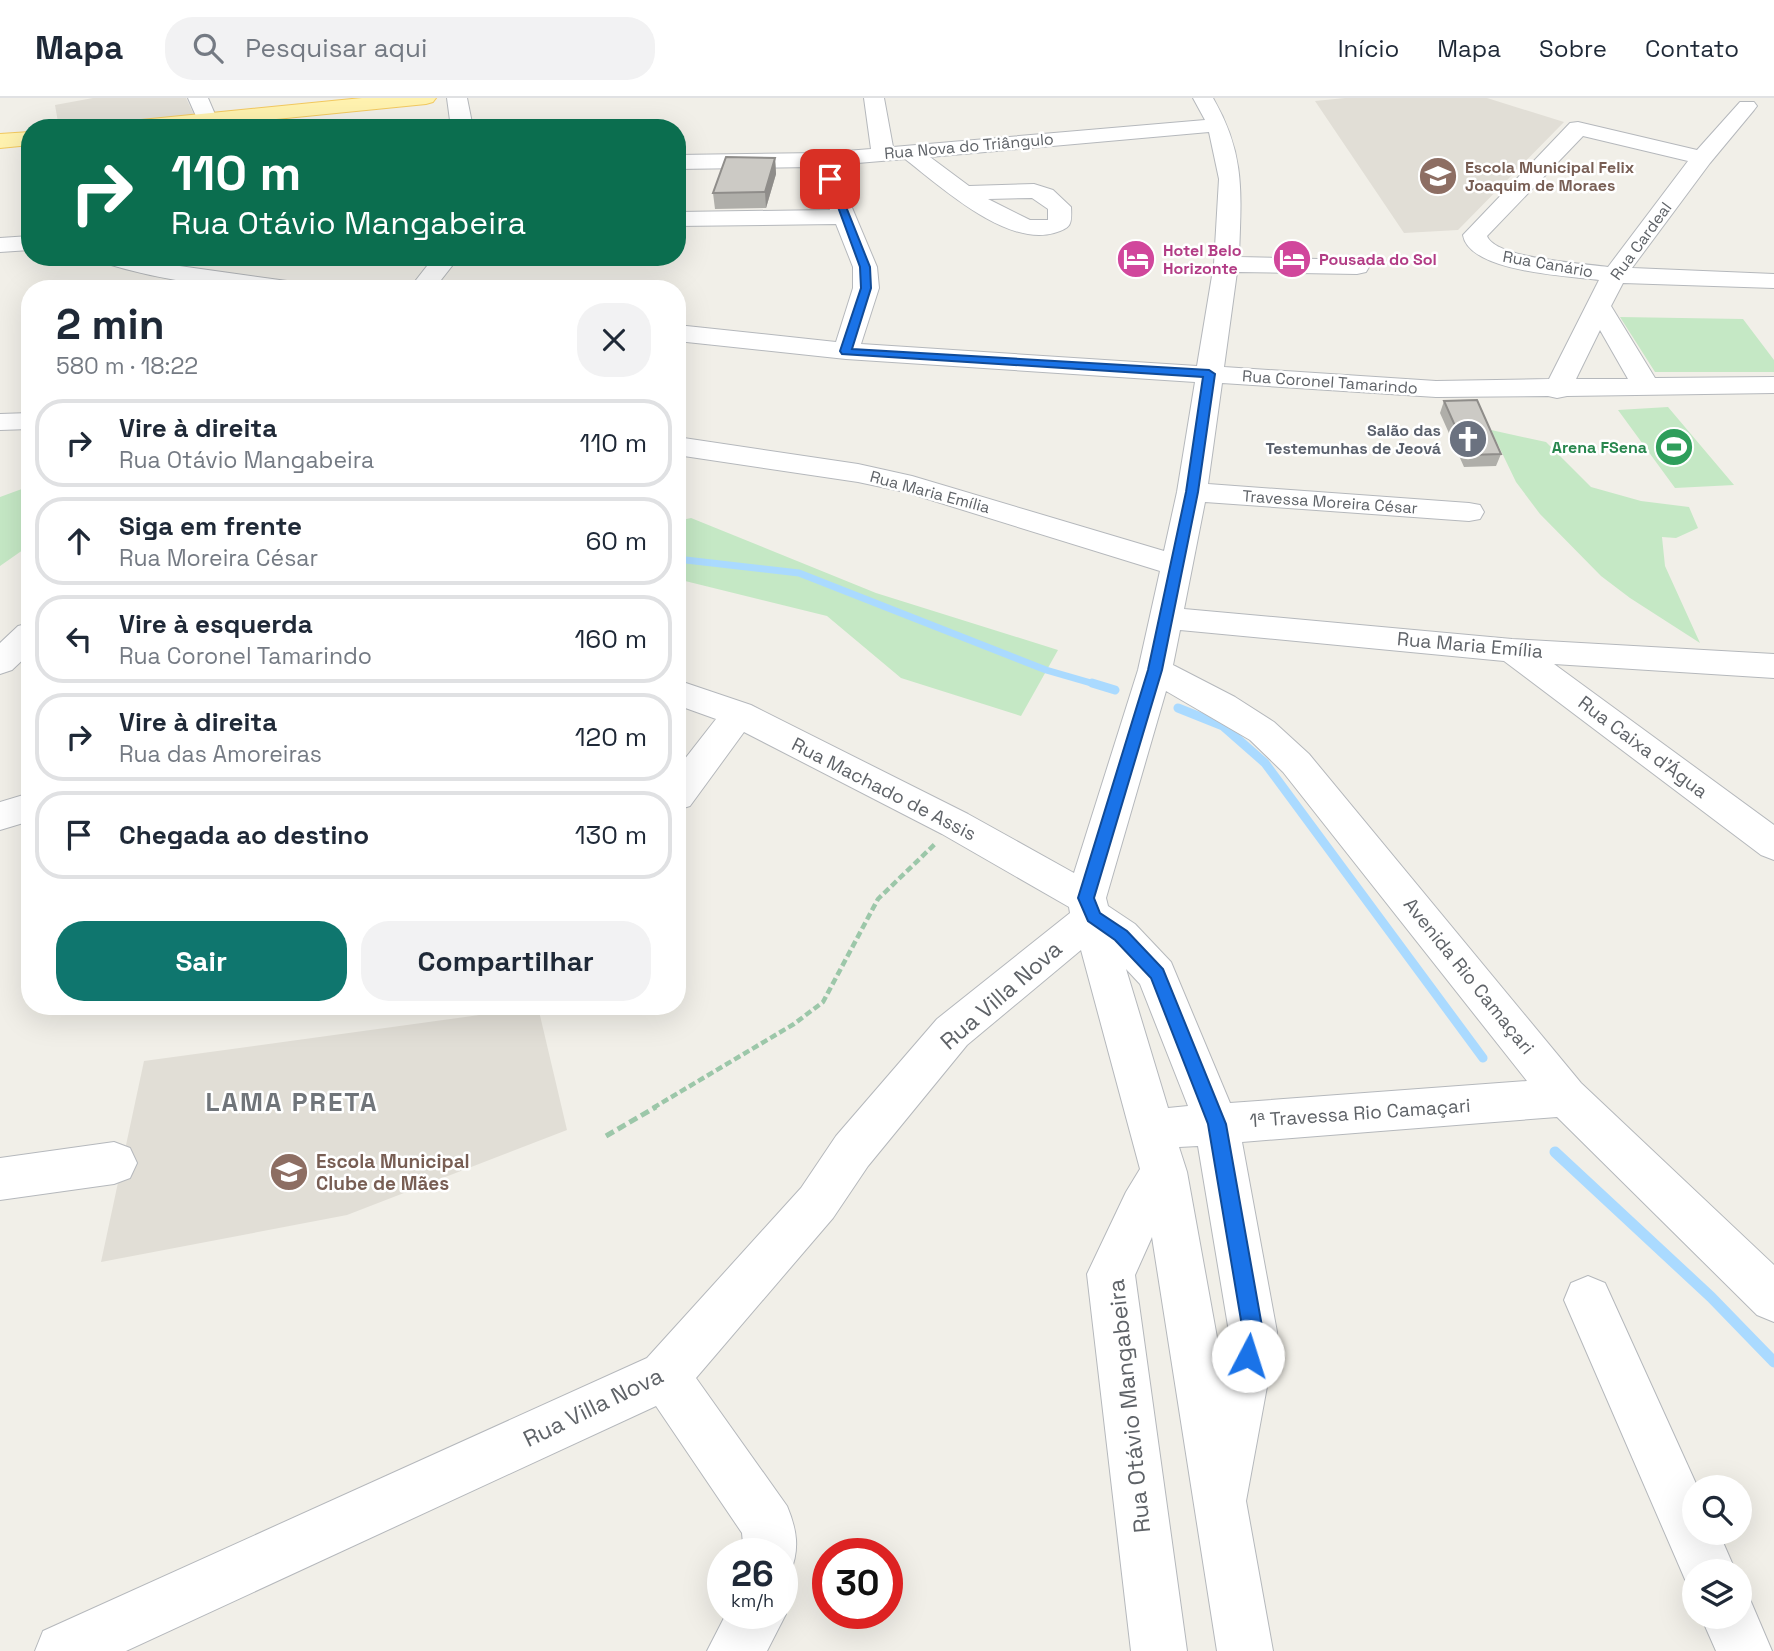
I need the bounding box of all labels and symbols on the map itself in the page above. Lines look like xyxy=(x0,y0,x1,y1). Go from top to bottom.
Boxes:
street label: Rua Nova do Triângulo xyxy=(883,128,1055,164)
pin xyxy=(800,149,860,209)
school or university icon: Escola Municipal Felix Joaquim de Moraes xyxy=(1417,155,1459,197)
place label: Escola Municipal Felix Joaquim de Moraes xyxy=(1465,157,1635,196)
street label: Rua Cardeal xyxy=(1606,198,1676,284)
hotel icon: Hotel Belo Horizonte xyxy=(1115,238,1157,280)
hotel icon: Pousada do Sol xyxy=(1271,238,1313,280)
place label: Hotel Belo Horizonte xyxy=(1163,240,1242,279)
street label: Rua Canário xyxy=(1501,246,1595,282)
place label: Pousada do Sol xyxy=(1319,249,1437,270)
street label: Rua Coronel Tamarindo xyxy=(1241,365,1419,399)
church icon: Salão das Testemunhas de Jeová xyxy=(1447,418,1489,460)
place label: Salão das Testemunhas de Jeová xyxy=(1265,420,1441,459)
sports icon: Arena FSena xyxy=(1653,426,1695,468)
place label: Arena FSena xyxy=(1552,437,1647,458)
street label: Rua Maria Emília xyxy=(868,466,992,518)
street label: Travessa Moreira César xyxy=(1242,485,1418,519)
street label: Rua Maria Emília xyxy=(1396,626,1544,664)
street label: Rua Caixa d'Água xyxy=(1573,690,1713,804)
street label: Rua Machado de Assis xyxy=(788,732,980,846)
street label: Avenida Rio Camaçari xyxy=(1398,893,1540,1059)
street label: Rua Villa Nova xyxy=(934,934,1068,1056)
district label: LAMA PRETA xyxy=(206,1085,378,1119)
street label: 1ª Travessa Rio Camaçari xyxy=(1249,1093,1471,1133)
place label: Escola Municipal Clube de Mães xyxy=(316,1149,470,1196)
school or university icon: Escola Municipal Clube de Mães xyxy=(268,1151,310,1193)
street label: Rua Otávio Mangabeira xyxy=(1101,1278,1157,1534)
position arrow xyxy=(1211,1319,1285,1393)
street label: Rua Villa Nova xyxy=(518,1360,668,1454)
speed limit sign: 30 xyxy=(812,1538,903,1629)

